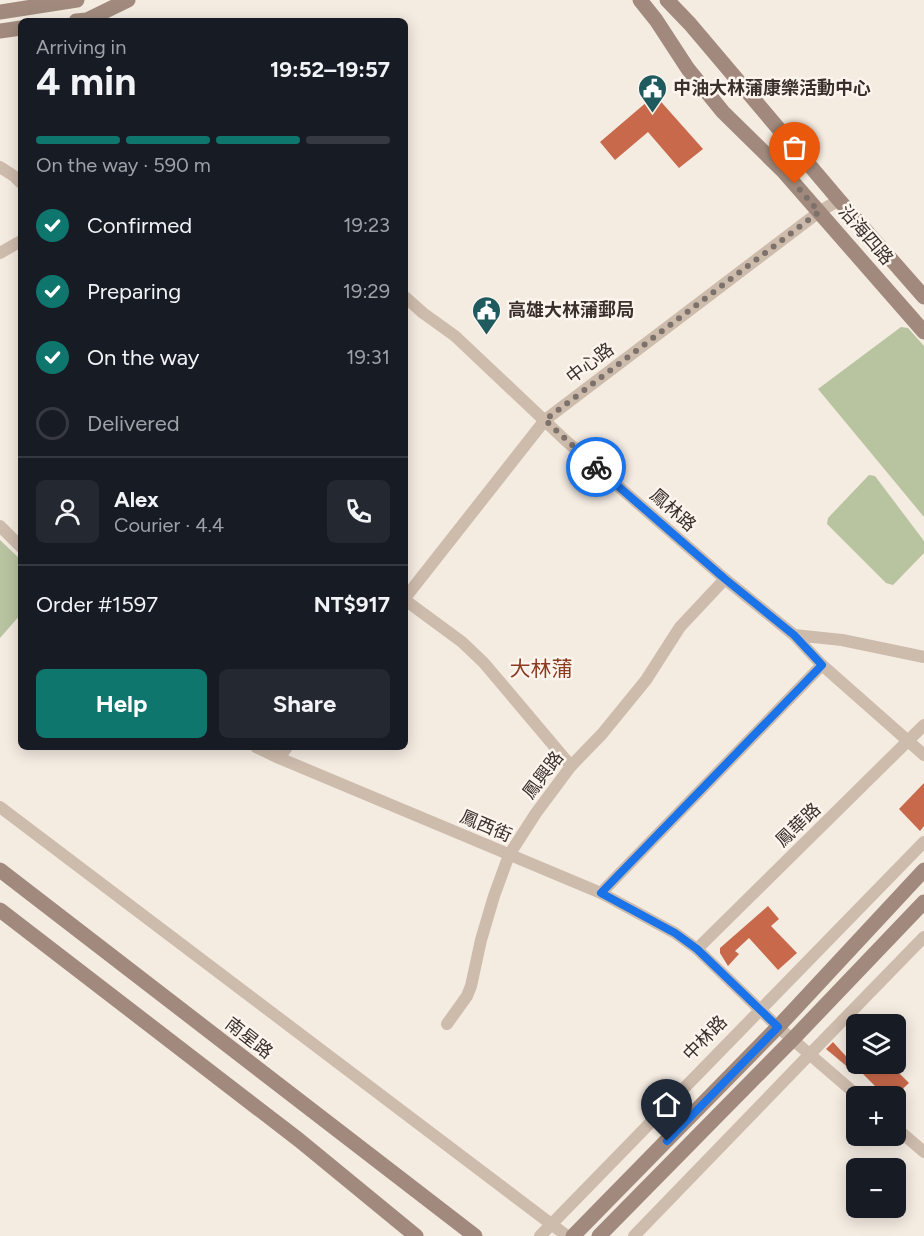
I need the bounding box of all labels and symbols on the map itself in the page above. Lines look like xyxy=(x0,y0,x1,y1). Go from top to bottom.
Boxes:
public building icon: 中油大林蒲康樂活動中心 xyxy=(636,72,668,114)
place label: 中油大林蒲康樂活動中心 xyxy=(673,77,871,99)
pin xyxy=(769,122,820,184)
street label: 沿海四路 xyxy=(834,201,898,269)
public building icon: 高雄大林蒲郵局 xyxy=(471,294,503,336)
place label: 高雄大林蒲郵局 xyxy=(508,299,634,321)
street label: 中心路 xyxy=(562,338,618,388)
courier xyxy=(566,437,626,497)
street label: 鳳林路 xyxy=(645,484,701,536)
district label: 大林蒲 xyxy=(510,656,573,681)
street label: 鳳興路 xyxy=(518,747,568,803)
street label: 鳳華路 xyxy=(771,798,825,852)
street label: 鳳西街 xyxy=(457,805,515,847)
street label: 中林路 xyxy=(678,1011,732,1065)
street label: 南星路 xyxy=(221,1013,277,1063)
pin xyxy=(641,1079,692,1141)

